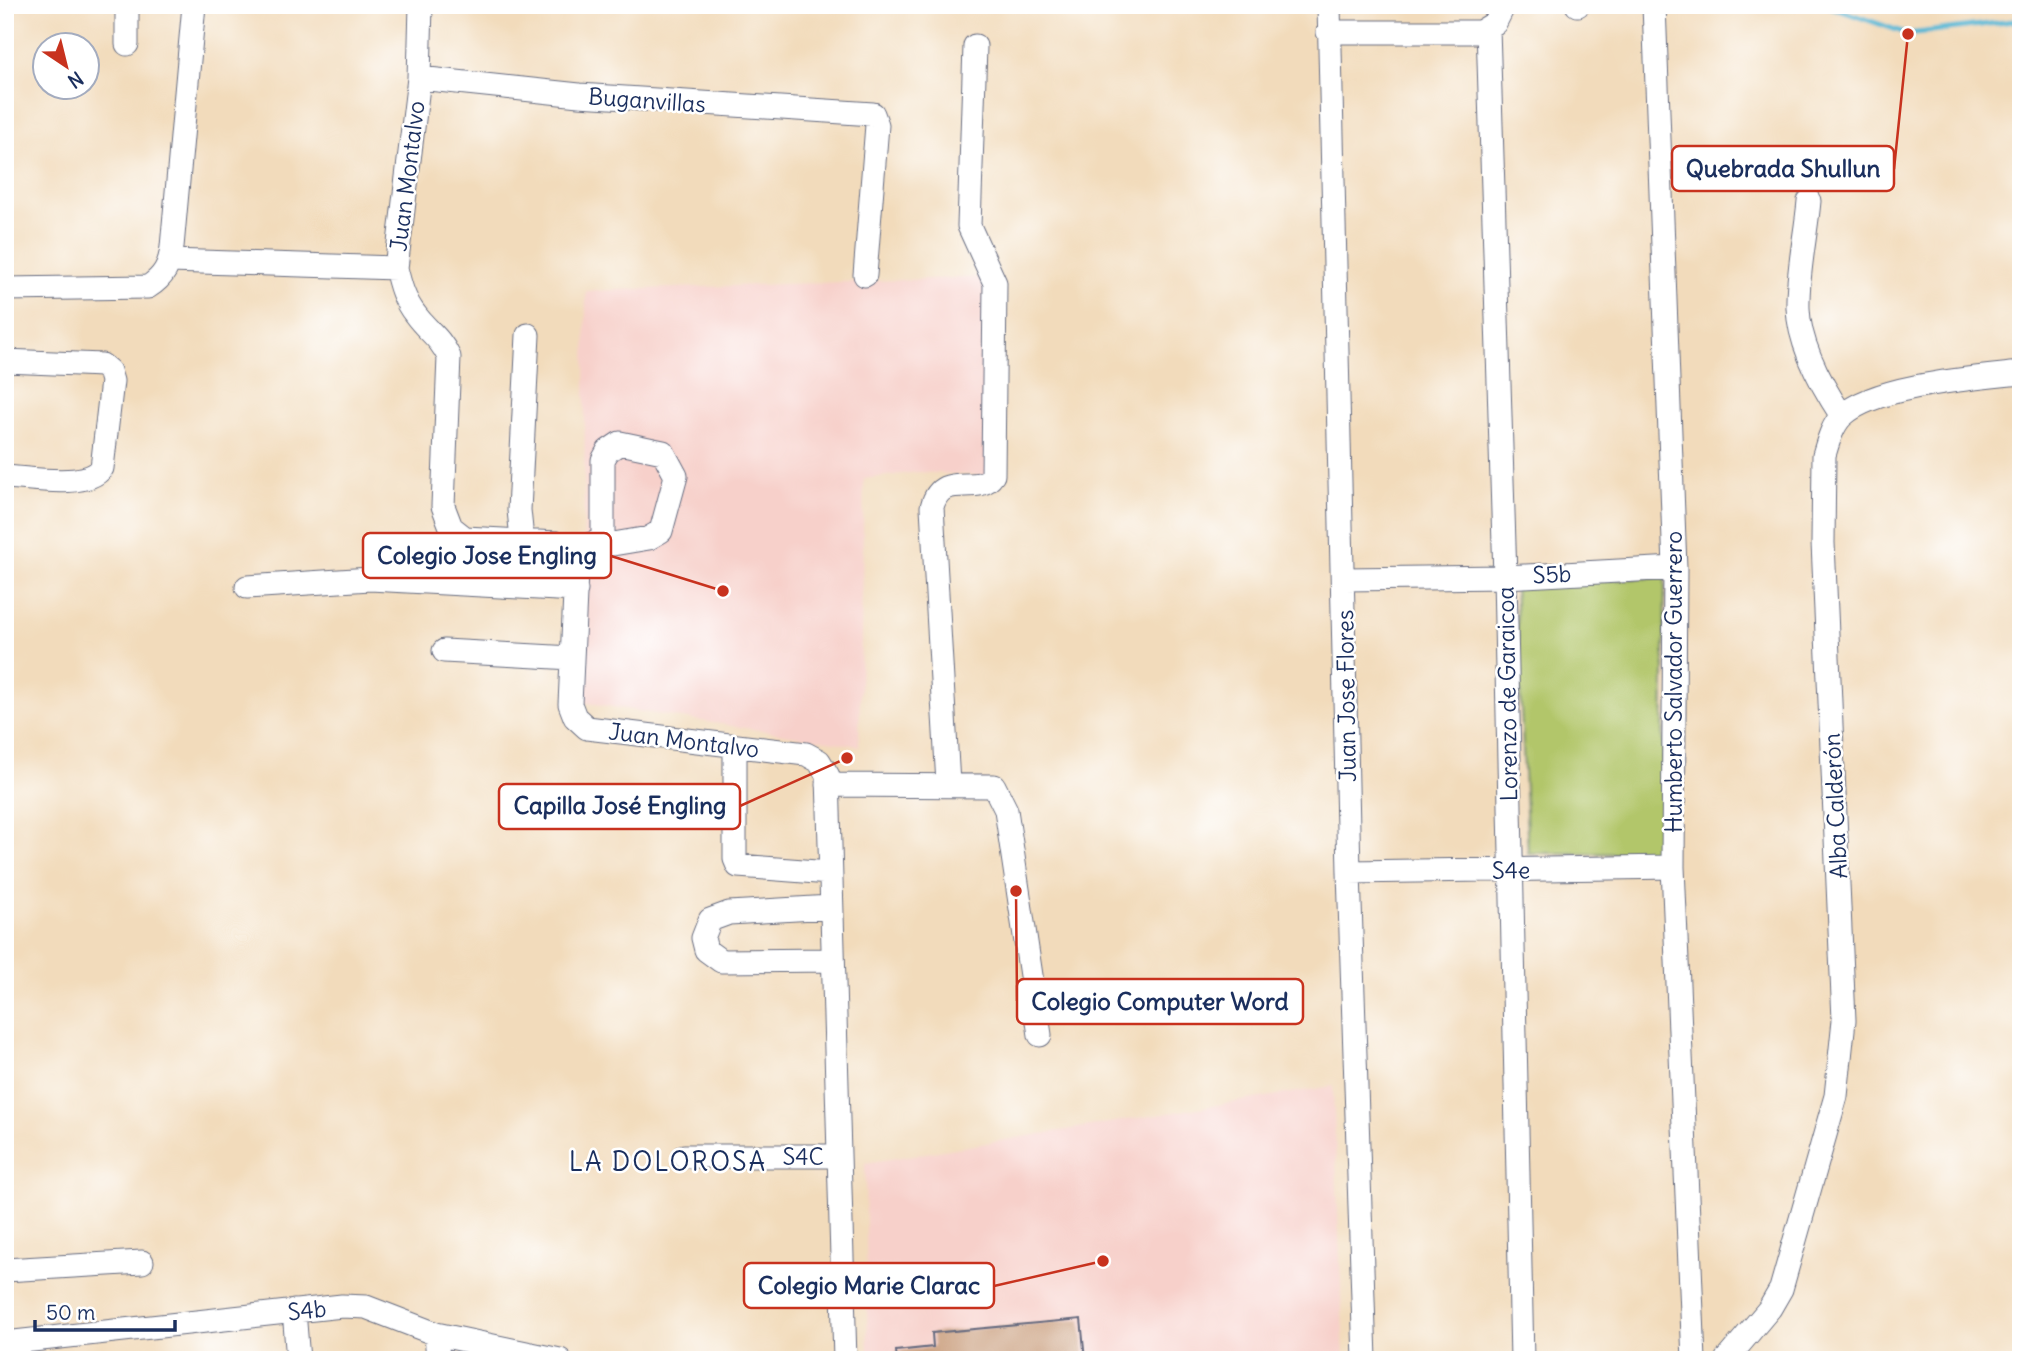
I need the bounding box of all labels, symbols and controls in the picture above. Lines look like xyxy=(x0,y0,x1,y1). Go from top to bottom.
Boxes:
north arrow xyxy=(32,32,102,102)
text: N xyxy=(63,66,88,94)
street label: Buganvillas xyxy=(587,81,707,119)
street label: Juan Montalvo xyxy=(383,99,431,253)
callout: Quebrada Shullun xyxy=(1672,146,1894,191)
text: Quebrada Shullun xyxy=(1686,153,1880,183)
street label: Humberto Salvador Guerrero xyxy=(1659,531,1688,833)
callout: Colegio Jose Engling xyxy=(363,533,611,578)
text: Colegio Jose Engling xyxy=(377,540,597,570)
street label: S5b xyxy=(1532,559,1572,589)
street label: Lorenzo de Garaicoa xyxy=(1491,586,1523,802)
street label: Juan Jose Flores xyxy=(1330,610,1362,782)
street label: Juan Montalvo xyxy=(607,716,761,764)
street label: Alba Calderón xyxy=(1817,732,1853,880)
callout: Capilla José Engling xyxy=(499,784,740,829)
text: Capilla José Engling xyxy=(513,790,727,820)
street label: S4e xyxy=(1492,855,1530,885)
callout: Colegio Computer Word xyxy=(1017,979,1303,1024)
text: Colegio Computer Word xyxy=(1031,986,1289,1016)
street label: S4C xyxy=(782,1142,824,1171)
district label: LA DOLOROSA xyxy=(569,1145,767,1178)
callout: Colegio Marie Clarac xyxy=(744,1263,994,1308)
text: Colegio Marie Clarac xyxy=(758,1270,980,1300)
scale bar xyxy=(35,1288,175,1332)
street label: S4b xyxy=(286,1294,328,1326)
text: 50 m xyxy=(46,1299,95,1326)

